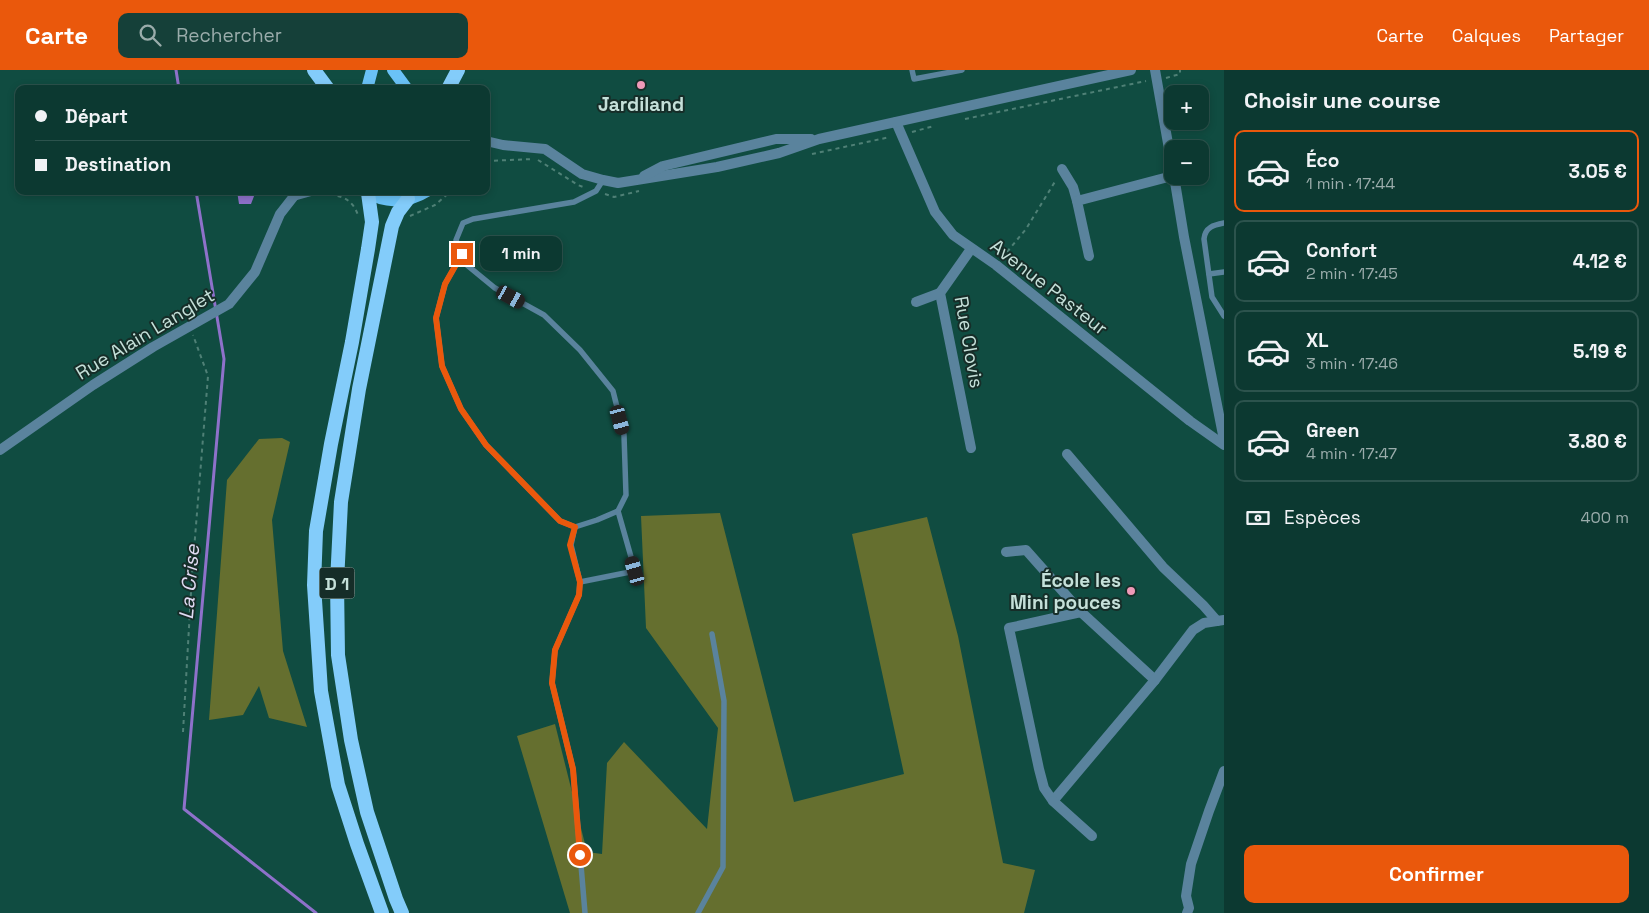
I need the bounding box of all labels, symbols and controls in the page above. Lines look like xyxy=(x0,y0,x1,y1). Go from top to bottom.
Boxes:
search box xyxy=(118,13,468,58)
text: Carte xyxy=(25,20,88,51)
icon: search xyxy=(136,21,164,49)
text: Rechercher xyxy=(176,23,282,48)
text: Carte xyxy=(1377,24,1424,47)
text: Calques xyxy=(1452,24,1521,47)
text: Partager xyxy=(1549,24,1624,47)
marker: Jardiland xyxy=(635,79,647,91)
map controls xyxy=(1164,85,1209,185)
button: + xyxy=(1164,85,1209,130)
text: Choisir une course xyxy=(1244,86,1441,114)
place label: Jardiland xyxy=(598,92,684,117)
text: Départ xyxy=(65,104,128,129)
button: − xyxy=(1164,140,1209,185)
text: Éco xyxy=(1306,148,1339,173)
icon: car xyxy=(1246,149,1291,194)
text: Destination xyxy=(65,152,171,177)
text: 3.05 € xyxy=(1569,159,1627,184)
text: 1 min · 17:44 xyxy=(1306,173,1395,194)
street label: Avenue Pasteur xyxy=(985,233,1113,341)
callout: 1 min xyxy=(480,236,562,272)
text: Confort xyxy=(1306,238,1377,263)
icon: car xyxy=(1246,239,1291,284)
route end xyxy=(451,243,473,265)
text: 1 min xyxy=(501,243,541,264)
text: 4.12 € xyxy=(1573,249,1627,274)
text: 2 min · 17:45 xyxy=(1306,263,1398,284)
street label: Rue Alain Langlet xyxy=(71,283,219,385)
car xyxy=(494,283,527,311)
street label: Rue Clovis xyxy=(949,294,989,390)
text: XL xyxy=(1306,328,1329,353)
icon: car xyxy=(1246,329,1291,374)
text: 5.19 € xyxy=(1573,339,1627,364)
text: 3 min · 17:46 xyxy=(1306,353,1398,374)
car xyxy=(608,404,631,436)
text: Green xyxy=(1306,418,1359,443)
icon: car xyxy=(1246,419,1291,464)
text: 3.80 € xyxy=(1568,429,1627,454)
text: 4 min · 17:47 xyxy=(1306,443,1397,464)
icon: cash xyxy=(1244,504,1272,532)
text: Espèces xyxy=(1284,505,1361,530)
text: 400 m xyxy=(1581,507,1629,528)
water label: La Crise xyxy=(173,542,205,621)
car xyxy=(623,555,646,587)
road number: D 1 xyxy=(320,568,354,598)
place label: École les Mini pouces xyxy=(1010,568,1121,615)
marker: École les Mini pouces xyxy=(1125,585,1137,597)
route start xyxy=(569,844,591,866)
button: Confirmer xyxy=(1244,845,1629,903)

